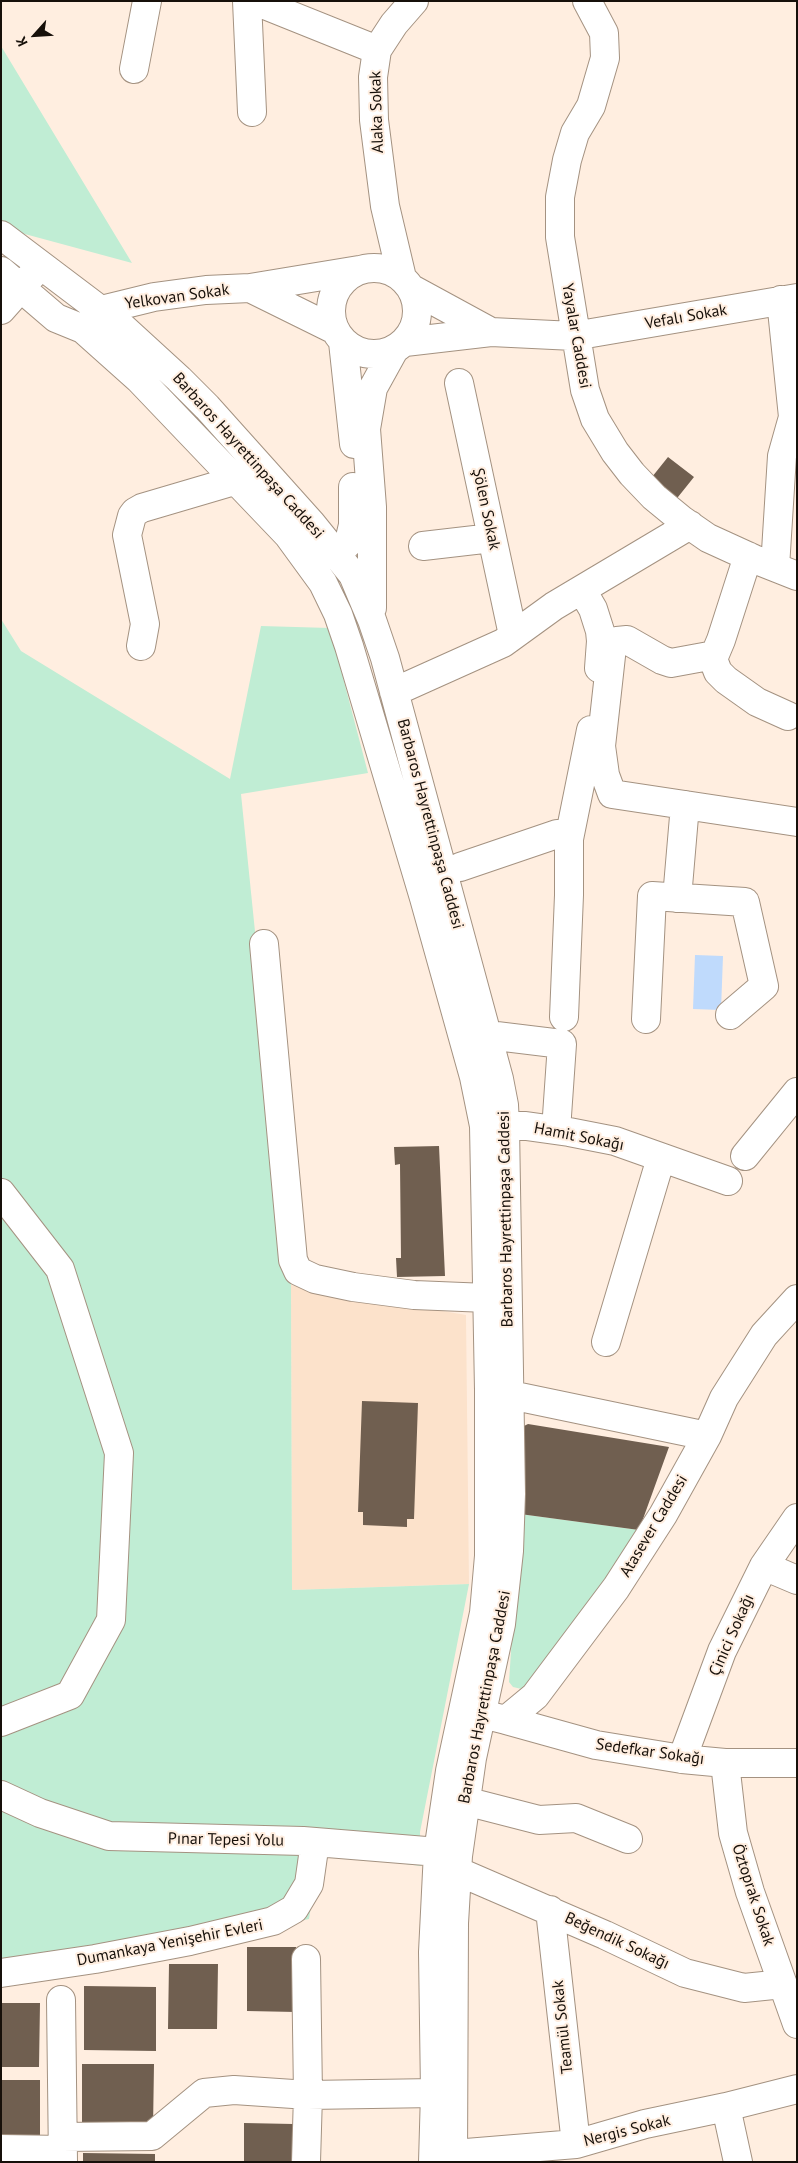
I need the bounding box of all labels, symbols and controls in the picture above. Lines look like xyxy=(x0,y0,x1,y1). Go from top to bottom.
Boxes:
north arrow xyxy=(10,10,60,60)
text: K xyxy=(12,34,32,49)
street label: Alaka Sokak xyxy=(366,71,388,153)
street label: Yelkovan Sokak xyxy=(124,280,230,314)
street label: Yayalar Caddesi xyxy=(557,282,595,390)
street label: Vefalı Sokak xyxy=(644,300,728,334)
street label: Barbaros Hayrettinpaşa Caddesi xyxy=(168,369,328,543)
street label: Şölen Sokak xyxy=(468,466,504,552)
street label: Barbaros Hayrettinpaşa Caddesi xyxy=(393,717,467,931)
street label: Barbaros Hayrettinpaşa Caddesi xyxy=(495,1111,517,1327)
street label: Hamit Sokağı xyxy=(532,1119,626,1155)
street label: Atasever Caddesi xyxy=(616,1472,692,1580)
street label: Barbaros Hayrettinpaşa Caddesi xyxy=(455,1589,515,1805)
street label: Çinici Sokağı xyxy=(705,1591,759,1679)
street label: Sedefkar Sokağı xyxy=(595,1735,705,1769)
street label: Pınar Tepesi Yolu xyxy=(168,1829,284,1851)
street label: Öztoprak Sokak xyxy=(728,1842,778,1948)
street label: Beğendik Sokağı xyxy=(562,1908,672,1974)
street label: Dumankaya Yenişehir Evleri xyxy=(75,1916,265,1970)
street label: Teamül Sokak xyxy=(549,1979,577,2075)
street label: Nergis Sokak xyxy=(582,2111,672,2151)

